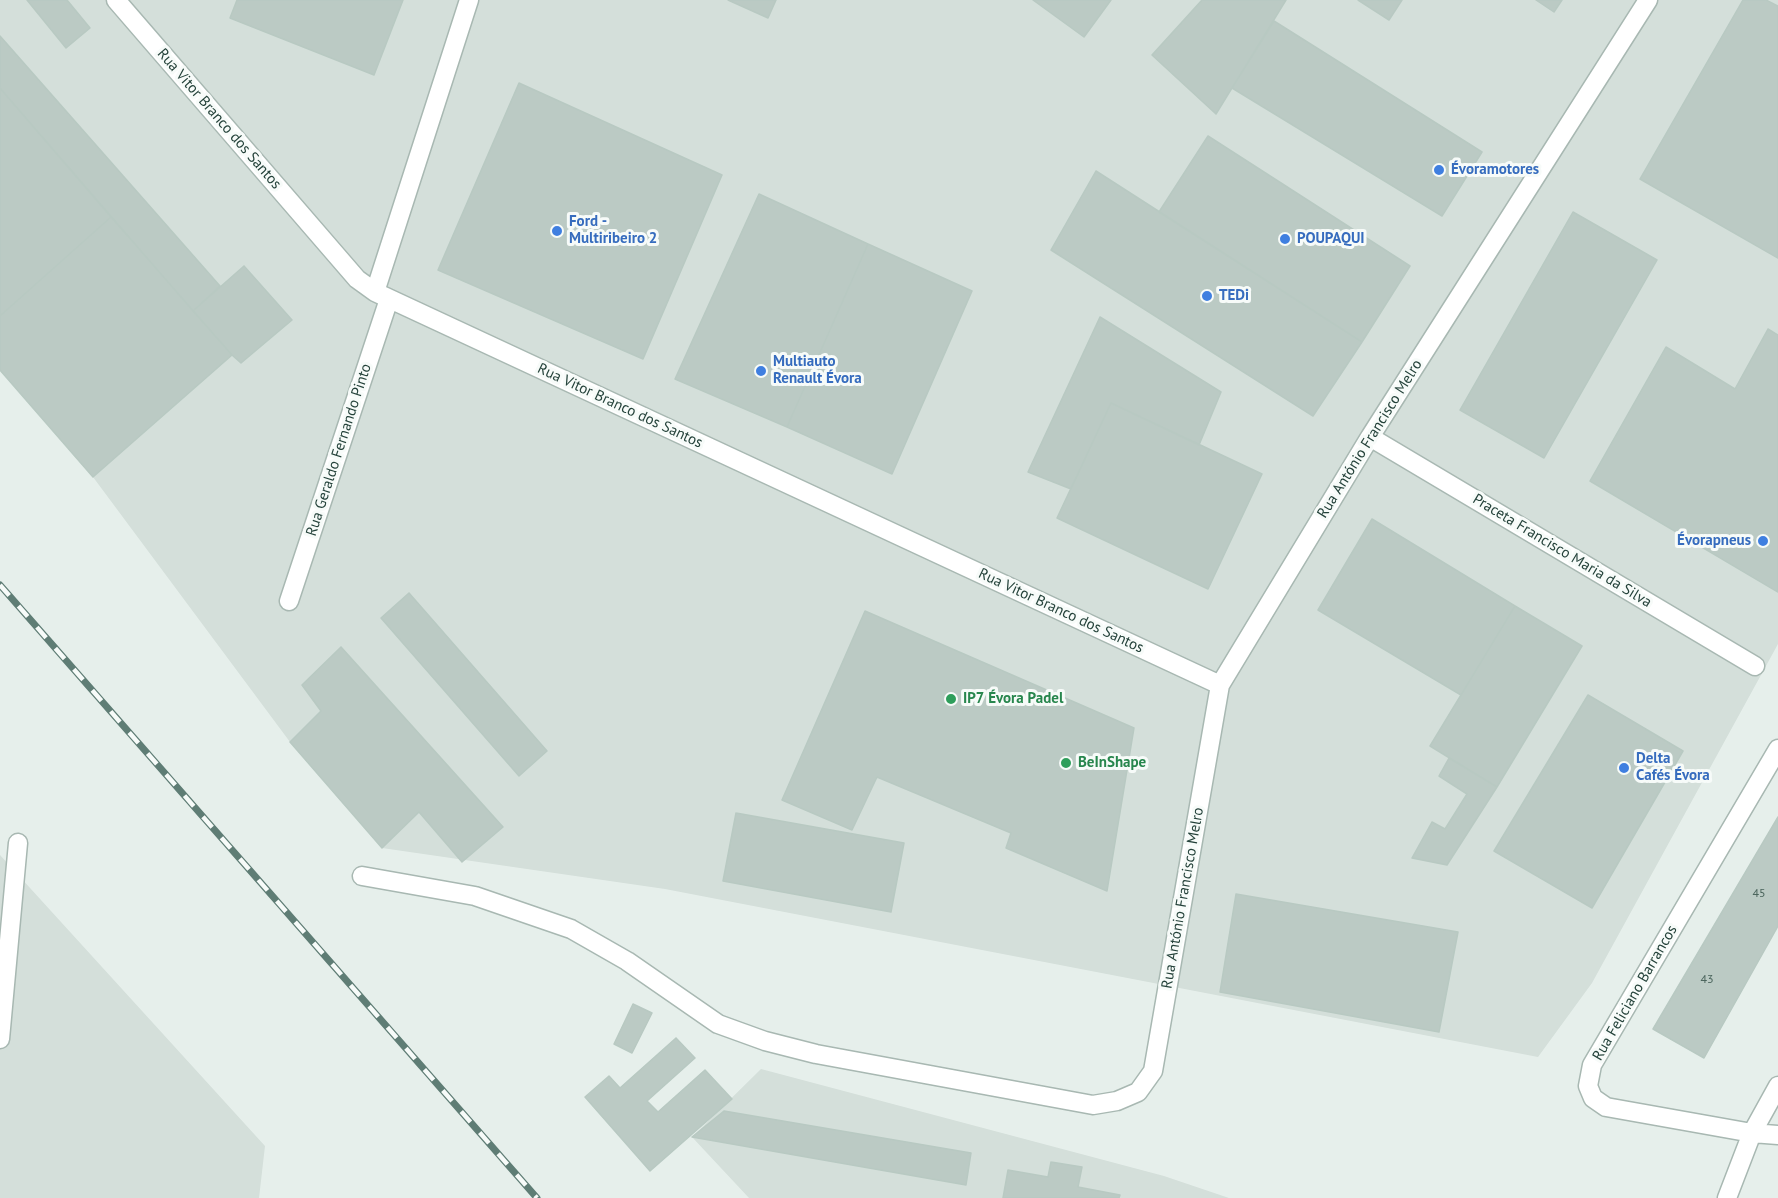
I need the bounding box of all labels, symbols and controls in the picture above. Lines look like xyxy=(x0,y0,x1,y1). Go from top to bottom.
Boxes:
street label: Rua Vitor Branco dos Santos xyxy=(153,45,285,193)
place label: Évoramotores xyxy=(1451,161,1539,179)
marker: Évoramotores xyxy=(1432,163,1446,177)
place label: Ford - Multiribeiro 2 xyxy=(569,213,657,248)
marker: Ford - Multiribeiro 2 xyxy=(550,224,564,238)
place label: POUPAQUI xyxy=(1297,230,1365,248)
marker: POUPAQUI xyxy=(1278,232,1292,246)
place label: TEDi xyxy=(1219,287,1249,305)
marker: TEDi xyxy=(1200,289,1214,303)
place label: Multiauto Renault Évora xyxy=(773,353,862,388)
street label: Rua António Francisco Melro xyxy=(1314,356,1426,522)
street label: Rua Vitor Branco dos Santos xyxy=(535,360,705,452)
street label: Rua Geraldo Fernando Pinto xyxy=(303,362,375,538)
marker: Multiauto Renault Évora xyxy=(754,364,768,378)
street label: Praceta Francisco Maria da Silva xyxy=(1469,490,1655,612)
place label: Évorapneus xyxy=(1677,532,1751,550)
marker: Évorapneus xyxy=(1756,534,1770,548)
street label: Rua Vitor Branco dos Santos xyxy=(976,565,1146,657)
place label: IP7 Évora Padel xyxy=(963,690,1063,708)
marker: IP7 Évora Padel xyxy=(944,692,958,706)
place label: Delta Cafés Évora xyxy=(1636,750,1710,785)
place label: BeInShape xyxy=(1078,754,1146,772)
marker: BeInShape xyxy=(1059,756,1073,770)
marker: Delta Cafés Évora xyxy=(1617,761,1631,775)
street label: Rua António Francisco Melro xyxy=(1158,806,1208,990)
house number: 45 xyxy=(1752,887,1766,901)
street label: Rua Feliciano Barrancos xyxy=(1589,922,1681,1064)
house number: 43 xyxy=(1700,973,1714,987)

